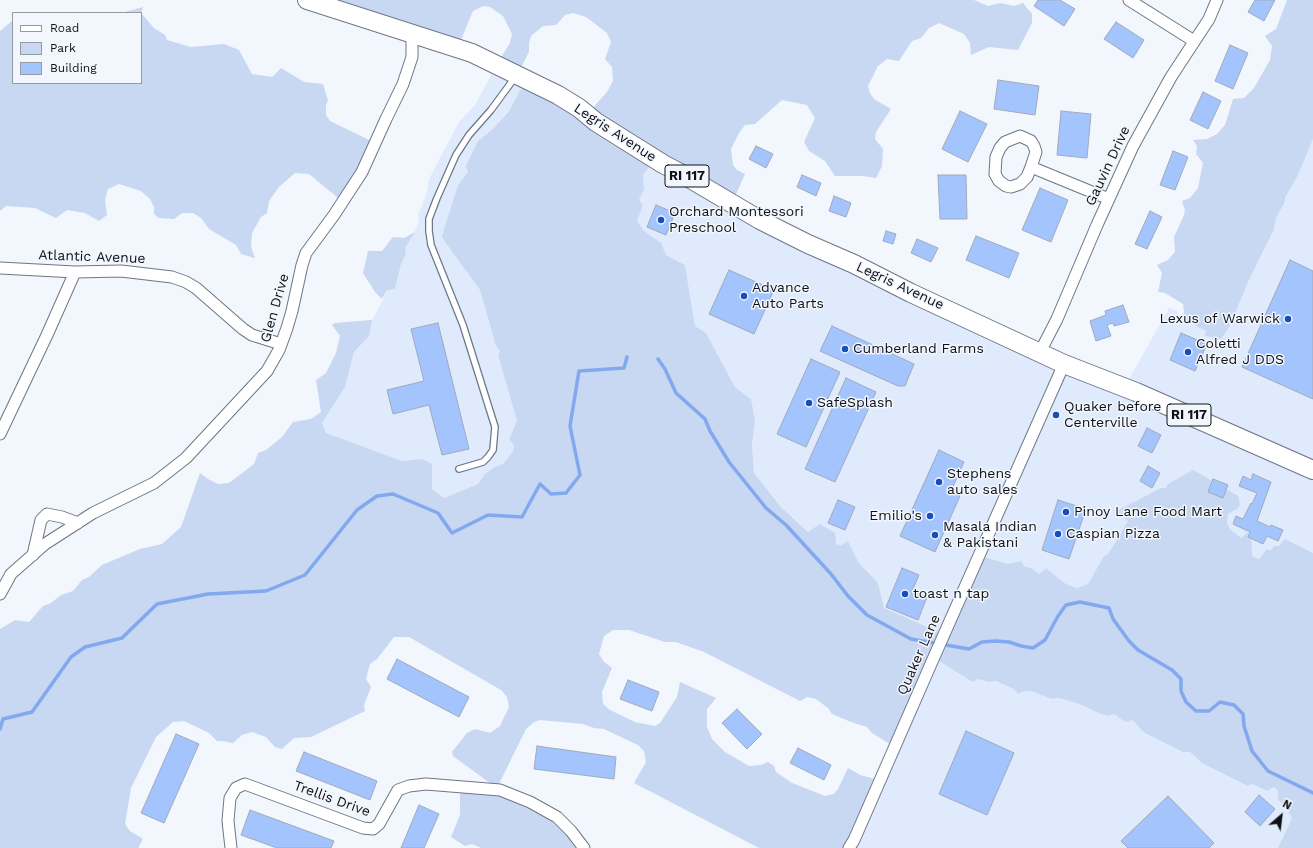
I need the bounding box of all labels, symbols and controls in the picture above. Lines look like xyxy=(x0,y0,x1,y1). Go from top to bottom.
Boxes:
legend xyxy=(12,12,142,84)
text: Road xyxy=(50,21,79,35)
text: Park xyxy=(50,41,76,55)
text: Building xyxy=(50,61,97,75)
street label: Legris Avenue xyxy=(571,100,659,166)
street label: Gauvin Drive xyxy=(1082,123,1134,209)
road number: RI 117 xyxy=(665,165,709,187)
place label: Orchard Montessori Preschool xyxy=(669,204,804,236)
marker: Orchard Montessori Preschool xyxy=(656,215,666,225)
street label: Atlantic Avenue xyxy=(38,247,146,267)
street label: Legris Avenue xyxy=(853,258,947,314)
street label: Glen Drive xyxy=(257,272,293,344)
place label: Advance Auto Parts xyxy=(752,280,824,312)
marker: Advance Auto Parts xyxy=(739,291,749,301)
place label: Lexus of Warwick xyxy=(1159,311,1280,327)
marker: Lexus of Warwick xyxy=(1283,314,1293,324)
place label: Coletti Alfred J DDS xyxy=(1196,336,1284,368)
place label: Cumberland Farms xyxy=(853,341,984,357)
marker: Cumberland Farms xyxy=(840,344,850,354)
marker: Coletti Alfred J DDS xyxy=(1183,347,1193,357)
place label: SafeSplash xyxy=(817,395,893,411)
marker: SafeSplash xyxy=(804,398,814,408)
place label: Quaker before Centerville xyxy=(1064,399,1161,432)
road number: RI 117 xyxy=(1167,404,1211,426)
marker: Quaker before Centerville xyxy=(1051,410,1061,420)
place label: Stephens auto sales xyxy=(947,466,1018,498)
marker: Stephens auto sales xyxy=(934,477,944,487)
place label: Pinoy Lane Food Mart xyxy=(1074,504,1222,520)
marker: Pinoy Lane Food Mart xyxy=(1061,507,1071,517)
place label: Emilio's xyxy=(869,508,922,524)
marker: Emilio's xyxy=(925,511,935,521)
place label: Masala Indian & Pakistani xyxy=(943,519,1037,552)
place label: Caspian Pizza xyxy=(1066,526,1160,542)
marker: Caspian Pizza xyxy=(1053,529,1063,539)
marker: Masala Indian & Pakistani xyxy=(930,530,940,540)
place label: toast n tap xyxy=(913,586,989,602)
marker: toast n tap xyxy=(900,589,910,599)
street label: Quaker Lane xyxy=(894,612,944,698)
street label: Trellis Drive xyxy=(291,777,373,821)
north arrow xyxy=(1261,796,1301,836)
text: N xyxy=(1280,797,1294,813)

